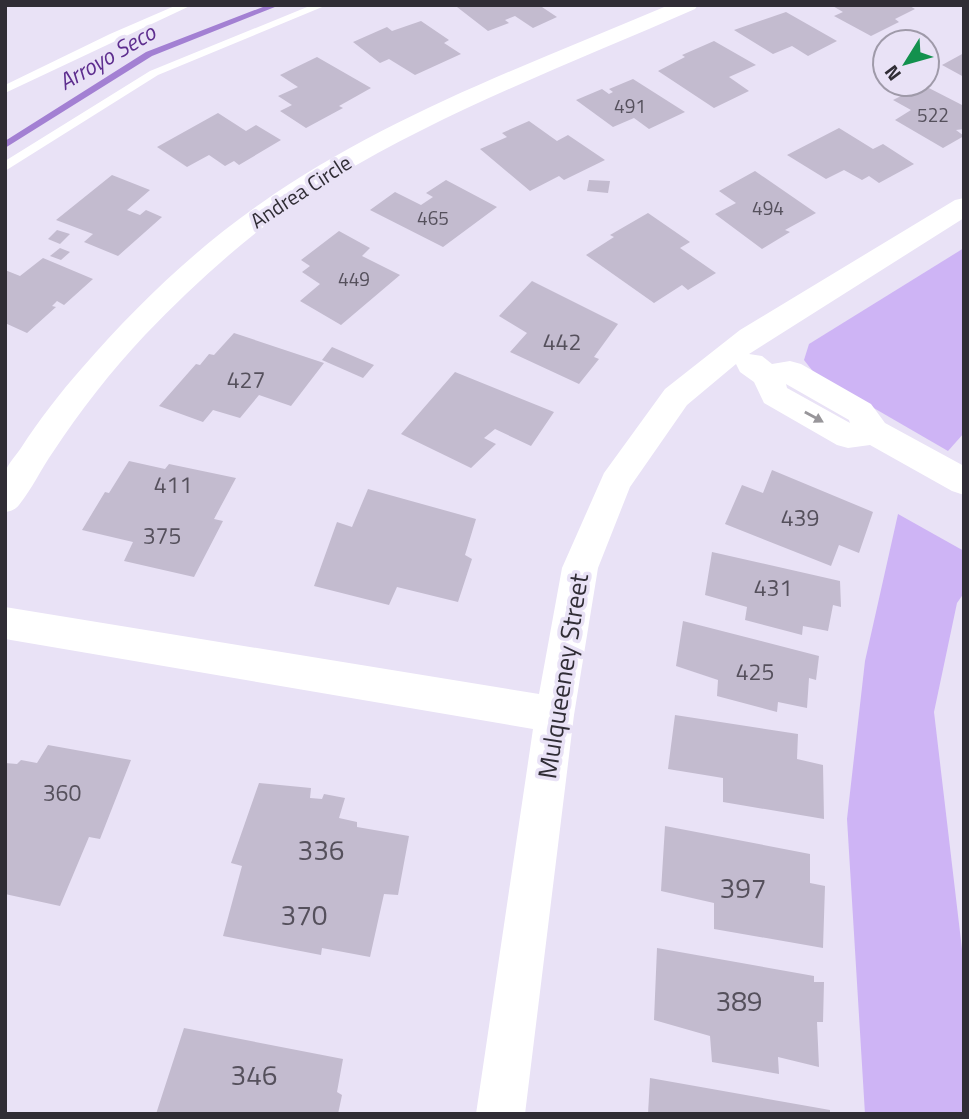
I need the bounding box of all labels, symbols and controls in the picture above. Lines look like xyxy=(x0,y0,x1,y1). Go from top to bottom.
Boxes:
water label: Arroyo Seco xyxy=(52,14,162,99)
north arrow xyxy=(871,28,941,98)
text: N xyxy=(876,60,908,88)
house number: 491 xyxy=(614,91,646,120)
house number: 522 xyxy=(917,100,949,129)
street label: Andrea Circle xyxy=(243,146,358,236)
house number: 494 xyxy=(752,193,784,222)
house number: 465 xyxy=(417,203,449,232)
house number: 449 xyxy=(338,264,370,293)
house number: 442 xyxy=(543,324,581,359)
house number: 427 xyxy=(227,362,265,397)
one-way arrow xyxy=(804,411,823,423)
house number: 411 xyxy=(154,467,192,502)
house number: 439 xyxy=(781,500,819,535)
house number: 375 xyxy=(143,518,181,553)
street label: Mulqueeney Street xyxy=(527,570,598,781)
house number: 431 xyxy=(754,570,792,605)
house number: 425 xyxy=(736,654,774,689)
house number: 360 xyxy=(43,775,81,810)
house number: 336 xyxy=(297,828,345,871)
house number: 397 xyxy=(719,866,767,909)
house number: 370 xyxy=(280,893,328,936)
house number: 389 xyxy=(715,979,763,1022)
house number: 346 xyxy=(230,1053,278,1096)

